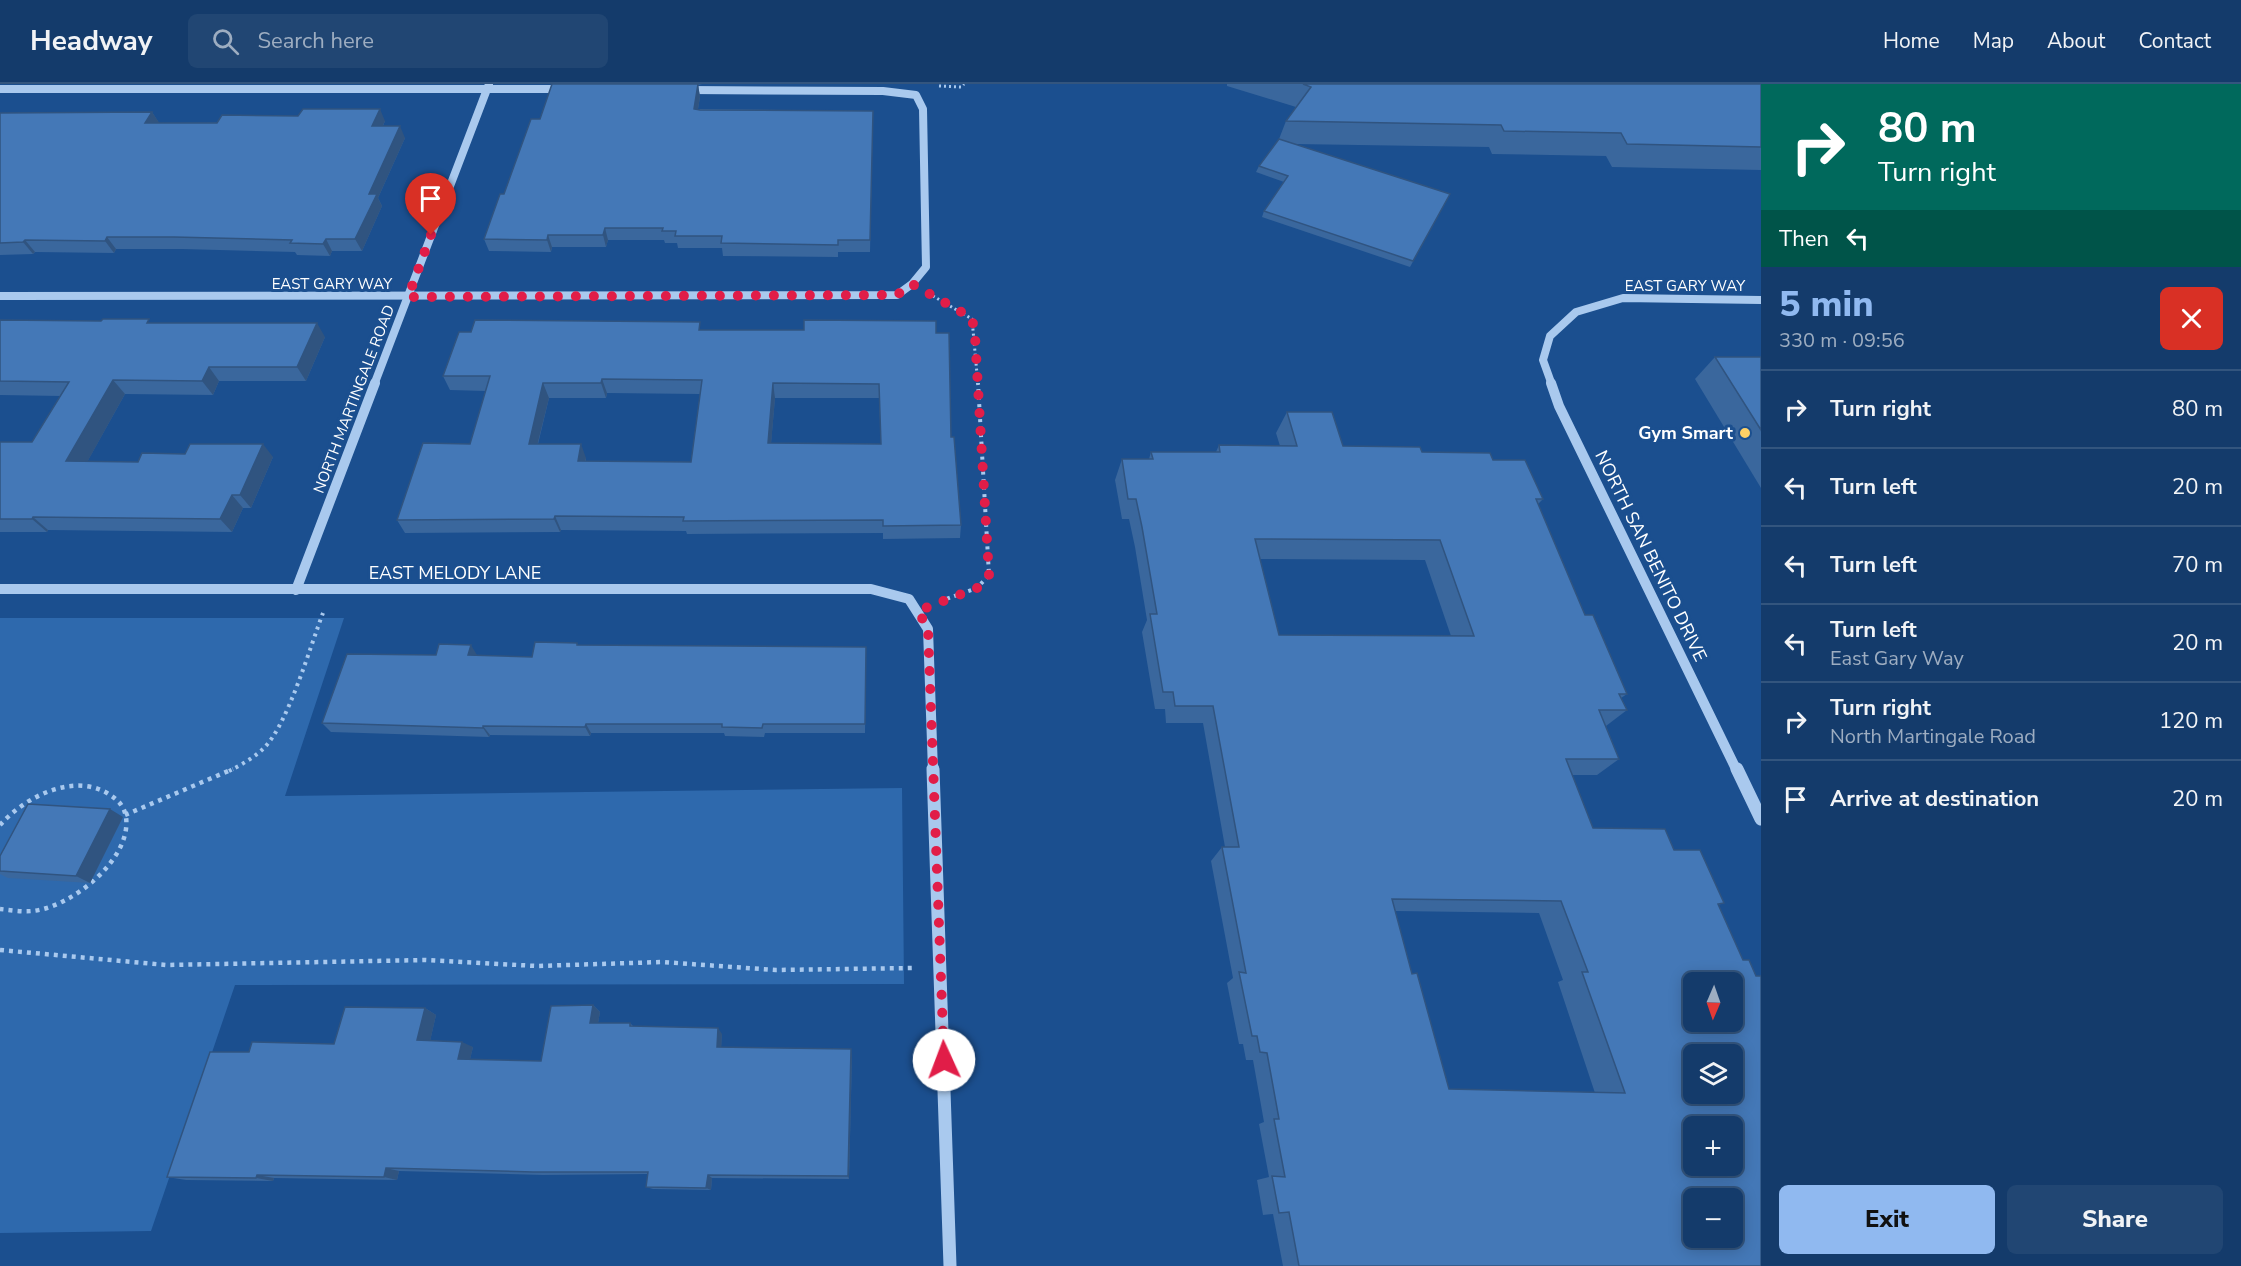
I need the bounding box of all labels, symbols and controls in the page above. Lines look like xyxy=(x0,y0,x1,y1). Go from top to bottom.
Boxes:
search box xyxy=(188,14,608,68)
text: Headway xyxy=(30,22,152,60)
icon: search xyxy=(209,25,242,58)
text: Search here xyxy=(257,26,374,56)
text: Home xyxy=(1883,27,1940,55)
text: Map xyxy=(1973,27,2014,55)
text: About xyxy=(2047,27,2105,55)
text: Contact xyxy=(2138,27,2211,55)
text: 80 m xyxy=(1878,100,1977,157)
icon: right xyxy=(1779,108,1857,186)
text: Turn right xyxy=(1878,154,1996,191)
pin xyxy=(405,173,456,235)
icon: arrive xyxy=(414,182,447,215)
icon: left xyxy=(1841,222,1874,255)
text: Then xyxy=(1779,224,1829,254)
street label: EAST GARY WAY xyxy=(272,274,393,294)
street label: EAST GARY WAY xyxy=(1625,276,1746,296)
text: 5 min xyxy=(1779,280,1874,329)
button: close xyxy=(2160,287,2223,350)
street label: NORTH MARTINGALE ROAD xyxy=(309,302,399,496)
text: 330 m · 09:56 xyxy=(1779,327,1905,354)
icon: right xyxy=(1779,393,1812,426)
text: Turn right xyxy=(1830,394,1931,424)
text: 80 m xyxy=(2172,394,2223,424)
place label: Gym Smart xyxy=(1638,421,1733,445)
marker: Gym Smart xyxy=(1738,426,1752,440)
street label: NORTH SAN BENITO DRIVE xyxy=(1589,446,1713,666)
icon: left xyxy=(1779,471,1812,504)
text: Turn left xyxy=(1830,472,1917,502)
text: 20 m xyxy=(2172,472,2223,502)
icon: left xyxy=(1779,549,1812,582)
text: Turn left xyxy=(1830,550,1917,580)
text: 70 m xyxy=(2172,550,2223,580)
street label: EAST MELODY LANE xyxy=(369,561,541,585)
text: Turn left xyxy=(1830,615,1917,645)
icon: left xyxy=(1779,627,1812,660)
text: 20 m xyxy=(2172,628,2223,658)
text: East Gary Way xyxy=(1830,645,1964,672)
text: Turn right xyxy=(1830,693,1931,723)
icon: right xyxy=(1779,705,1812,738)
text: 120 m xyxy=(2159,706,2223,736)
text: North Martingale Road xyxy=(1830,723,2036,750)
icon: arrive xyxy=(1779,783,1812,816)
text: Arrive at destination xyxy=(1830,784,2039,814)
text: 20 m xyxy=(2172,784,2223,814)
north arrow xyxy=(1683,972,1743,1032)
map controls xyxy=(1683,972,1743,1248)
position arrow xyxy=(912,1028,976,1092)
button: layers xyxy=(1683,1044,1743,1104)
button: + xyxy=(1683,1116,1743,1176)
button: Exit xyxy=(1779,1185,1995,1254)
button: Share xyxy=(2007,1185,2223,1254)
button: − xyxy=(1683,1188,1743,1248)

